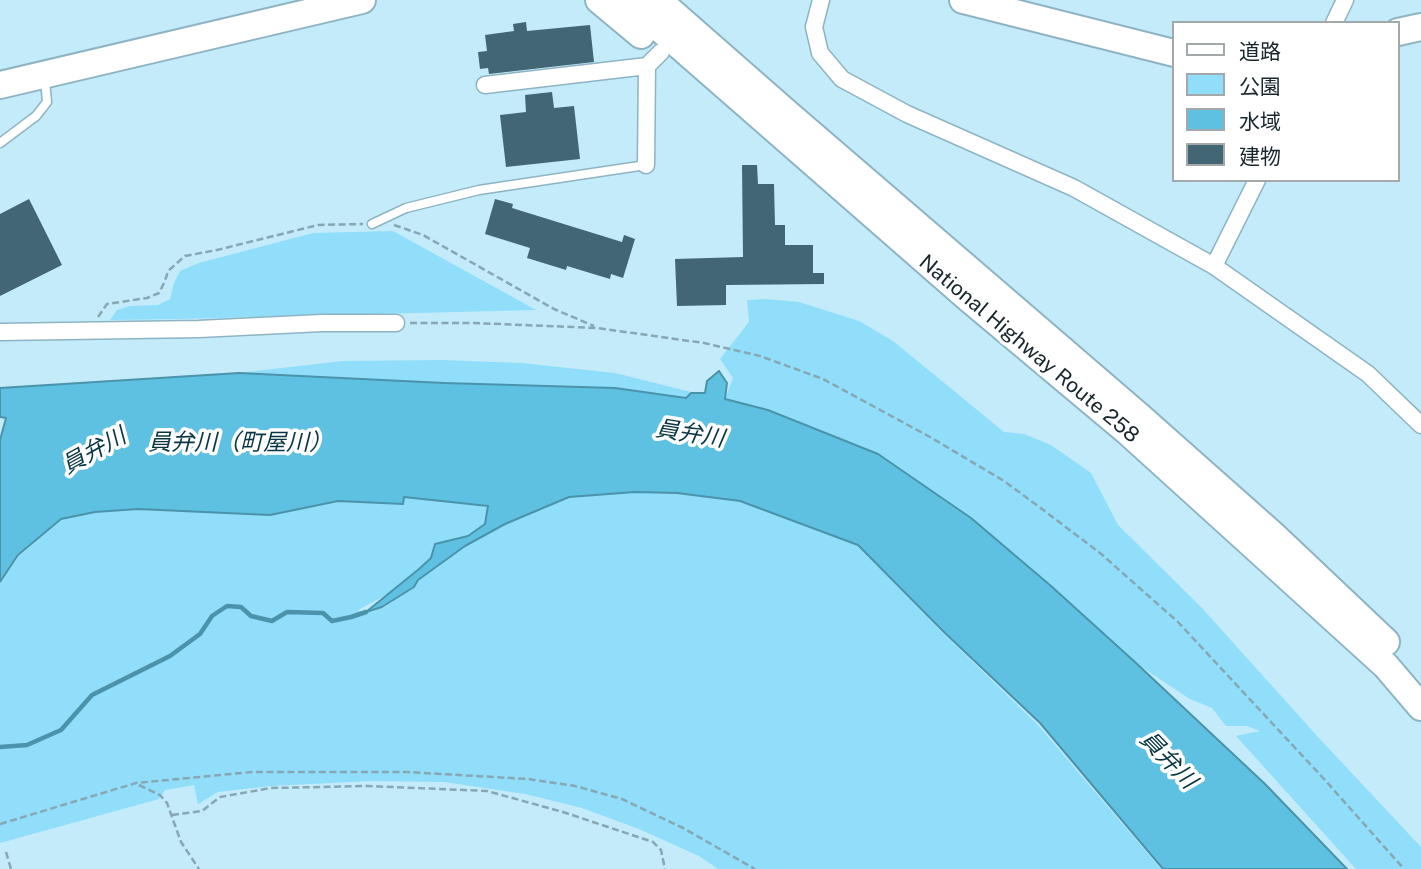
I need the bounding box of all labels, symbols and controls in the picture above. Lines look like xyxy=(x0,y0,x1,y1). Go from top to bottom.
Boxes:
legend xyxy=(1172,21,1400,182)
text: 道路 xyxy=(1239,39,1281,64)
text: 公園 xyxy=(1239,74,1281,99)
text: 水域 xyxy=(1239,109,1281,134)
text: 建物 xyxy=(1239,144,1281,169)
street label: National Highway Route 258 xyxy=(914,250,1144,448)
water label: 員弁川 xyxy=(654,415,726,453)
water label: 員弁川 xyxy=(57,422,131,480)
water label: 員弁川（町屋川） xyxy=(148,429,332,457)
water label: 員弁川 xyxy=(1134,726,1202,794)

